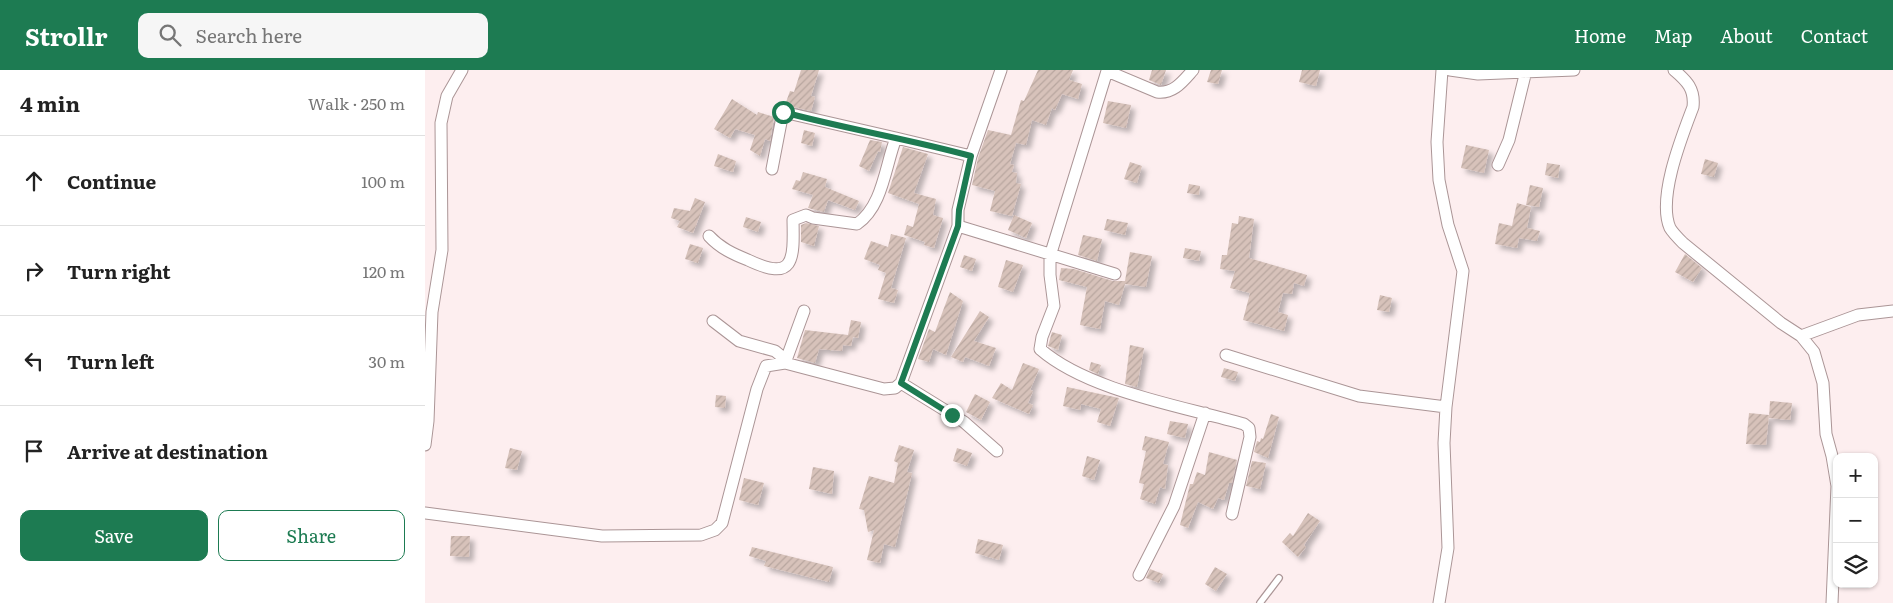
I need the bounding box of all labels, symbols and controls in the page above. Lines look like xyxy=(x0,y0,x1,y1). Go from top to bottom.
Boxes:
search box xyxy=(138,13,488,58)
text: Strollr xyxy=(25,18,108,53)
icon: search xyxy=(156,21,184,49)
text: Search here xyxy=(196,21,302,49)
text: Home xyxy=(1574,22,1626,49)
text: Map xyxy=(1654,22,1692,49)
text: About xyxy=(1720,22,1773,49)
text: Contact xyxy=(1801,22,1868,49)
text: 4 min xyxy=(20,87,80,118)
text: Walk · 250 m xyxy=(308,91,405,115)
route start xyxy=(772,101,795,124)
icon: ahead xyxy=(20,167,48,195)
text: Continue xyxy=(67,167,156,195)
text: 100 m xyxy=(361,169,405,193)
icon: right xyxy=(20,257,48,285)
text: Turn right xyxy=(67,257,171,285)
text: 120 m xyxy=(362,259,405,283)
icon: left xyxy=(20,347,48,375)
text: Turn left xyxy=(67,347,154,375)
text: 30 m xyxy=(368,349,405,373)
route end xyxy=(941,404,964,427)
icon: arrive xyxy=(20,437,48,465)
text: Arrive at destination xyxy=(67,437,268,465)
map controls xyxy=(1833,453,1878,588)
button: + xyxy=(1833,453,1878,498)
button: − xyxy=(1833,498,1878,543)
button: Save xyxy=(20,510,208,561)
button: Share xyxy=(218,510,405,561)
button: layers xyxy=(1833,543,1878,588)

